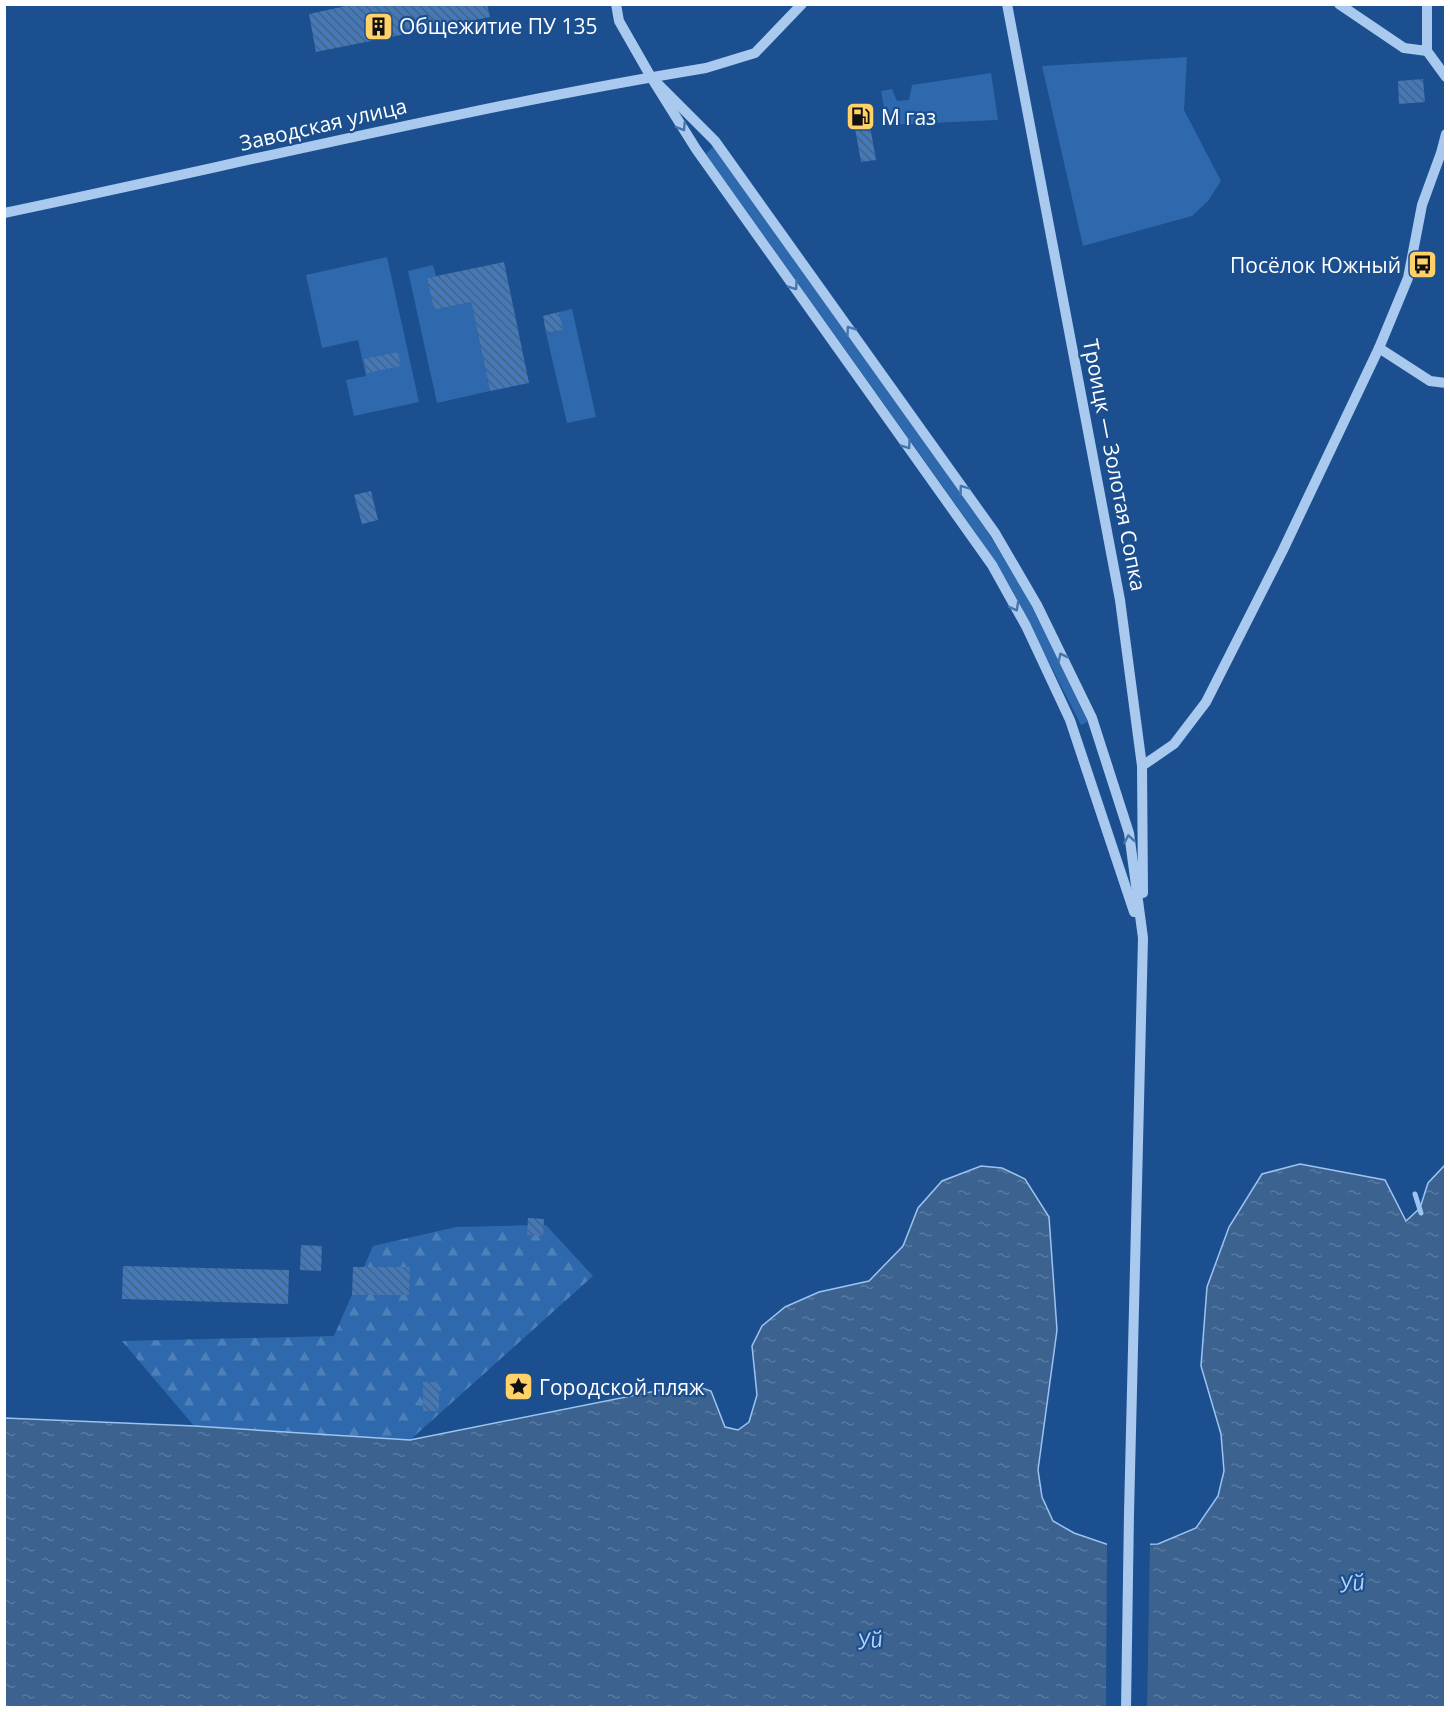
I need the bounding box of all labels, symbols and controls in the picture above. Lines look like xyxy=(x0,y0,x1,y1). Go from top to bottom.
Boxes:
building icon: Общежитие ПУ 135 xyxy=(362,10,394,42)
place label: Общежитие ПУ 135 xyxy=(399,12,597,40)
street label: Заводская улица xyxy=(237,91,409,157)
fuel station icon: М газ xyxy=(844,101,876,133)
place label: М газ xyxy=(881,103,936,131)
one-way arrow xyxy=(674,121,686,131)
bus stop icon: Посёлок Южный xyxy=(1406,249,1438,281)
place label: Посёлок Южный xyxy=(1230,251,1401,279)
one-way arrow xyxy=(787,280,798,291)
one-way arrow xyxy=(846,326,857,337)
street label: Троицк — Золотая Сопка xyxy=(1077,337,1153,593)
one-way arrow xyxy=(900,439,911,450)
one-way arrow xyxy=(960,484,971,495)
one-way arrow xyxy=(1008,601,1019,611)
one-way arrow xyxy=(1057,652,1069,663)
one-way arrow xyxy=(1123,834,1136,844)
place icon: Городской пляж xyxy=(502,1371,534,1403)
place label: Городской пляж xyxy=(539,1373,705,1401)
water label: Уй xyxy=(1337,1566,1367,1599)
water label: Уй xyxy=(855,1623,885,1656)

